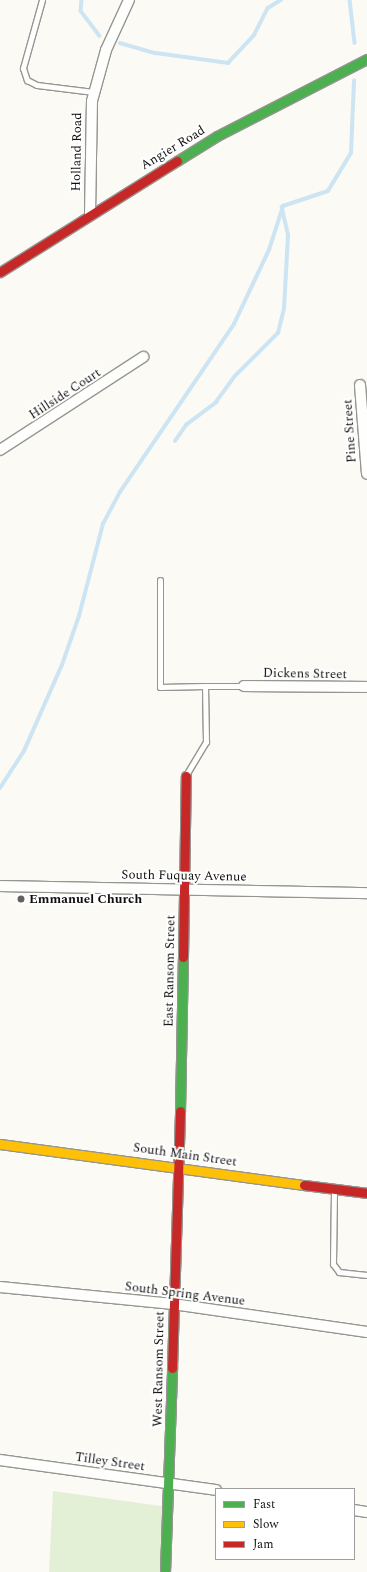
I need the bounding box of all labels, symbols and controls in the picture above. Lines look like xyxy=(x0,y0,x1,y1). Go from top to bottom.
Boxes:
street label: Holland Road xyxy=(69,112,85,192)
street label: Angier Road xyxy=(138,123,208,173)
street label: Hillside Court xyxy=(26,365,104,423)
street label: Pine Street xyxy=(340,399,360,463)
street label: Dickens Street xyxy=(263,665,347,683)
street label: South Fuquay Avenue xyxy=(121,867,247,885)
place label: Emmanuel Church xyxy=(29,891,142,907)
marker: Emmanuel Church xyxy=(16,894,26,904)
street label: East Ransom Street xyxy=(161,915,179,1027)
street label: South Main Street xyxy=(132,1140,238,1170)
street label: South Spring Avenue xyxy=(124,1279,246,1309)
street label: West Ransom Street xyxy=(150,1311,168,1427)
street label: Tilley Street xyxy=(74,1449,146,1475)
legend xyxy=(215,1488,355,1560)
text: Fast xyxy=(253,1495,275,1514)
text: Slow xyxy=(253,1515,278,1534)
text: Jam xyxy=(253,1535,274,1554)

